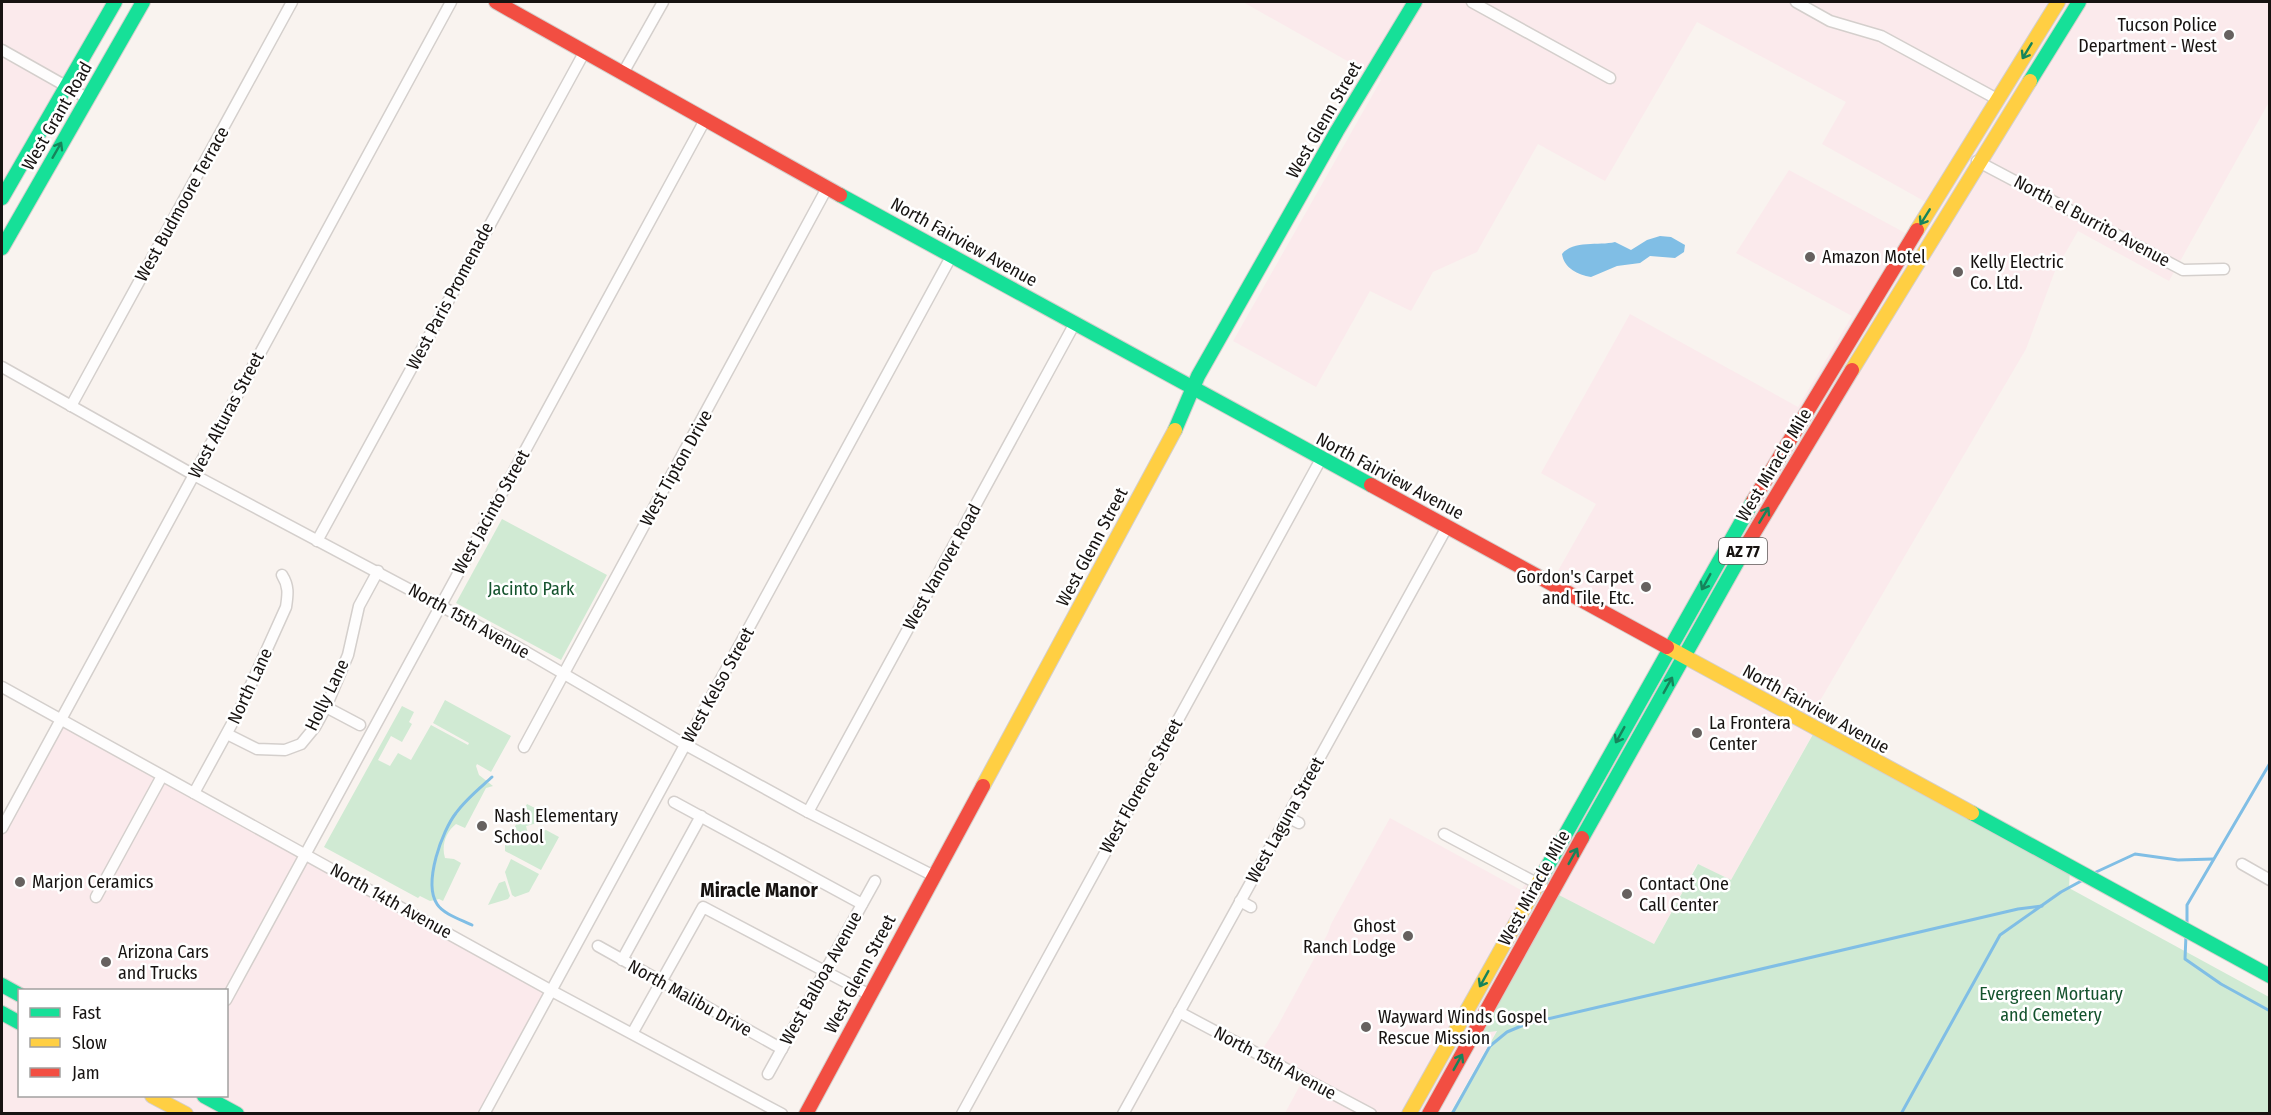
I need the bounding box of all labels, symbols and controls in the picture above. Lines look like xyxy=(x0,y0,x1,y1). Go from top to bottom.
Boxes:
place label: Tucson Police Department - West xyxy=(2078,14,2217,57)
marker: Tucson Police Department - West xyxy=(2222,28,2236,42)
one-way arrow xyxy=(2021,42,2033,59)
street label: West Grant Road xyxy=(17,58,97,174)
street label: West Glenn Street xyxy=(1282,58,1366,182)
street label: West Budmoore Terrace xyxy=(130,123,234,285)
one-way arrow xyxy=(52,142,64,159)
street label: North el Burrito Avenue xyxy=(2010,170,2174,272)
street label: North Fairview Avenue xyxy=(887,193,1041,291)
one-way arrow xyxy=(1918,208,1930,225)
street label: West Paris Promenade xyxy=(402,218,498,374)
place label: Amazon Motel xyxy=(1822,246,1926,268)
marker: Amazon Motel xyxy=(1803,250,1817,264)
place label: Kelly Electric Co. Ltd. xyxy=(1970,251,2064,294)
marker: Kelly Electric Co. Ltd. xyxy=(1951,265,1965,279)
street label: West Alturas Street xyxy=(183,348,269,482)
street label: West Miracle Mile xyxy=(1732,404,1817,526)
street label: West Tipton Drive xyxy=(635,406,717,530)
street label: North Fairview Avenue xyxy=(1312,428,1468,524)
street label: West Jacinto Street xyxy=(448,446,534,578)
street label: West Glenn Street xyxy=(1051,484,1133,610)
street label: West Vanover Road xyxy=(898,500,986,634)
one-way arrow xyxy=(1759,507,1771,524)
road number: AZ 77 xyxy=(1719,538,1767,564)
place label: Gordon's Carpet and Tile, Etc. xyxy=(1516,566,1634,609)
one-way arrow xyxy=(1699,574,1711,591)
park label: Jacinto Park xyxy=(488,578,575,600)
street label: North 15th Avenue xyxy=(405,579,534,663)
marker: Gordon's Carpet and Tile, Etc. xyxy=(1639,580,1653,594)
street label: West Kelso Street xyxy=(677,623,759,747)
street label: North Lane xyxy=(223,644,277,728)
street label: Holly Lane xyxy=(300,655,354,734)
street label: North Fairview Avenue xyxy=(1739,660,1893,758)
one-way arrow xyxy=(1662,677,1674,694)
place label: La Frontera Center xyxy=(1709,712,1791,755)
street label: West Florence Street xyxy=(1095,715,1187,857)
one-way arrow xyxy=(1614,726,1626,743)
marker: La Frontera Center xyxy=(1690,726,1704,740)
street label: West Laguna Street xyxy=(1241,753,1329,887)
place label: Nash Elementary School xyxy=(494,805,618,848)
marker: Nash Elementary School xyxy=(475,819,489,833)
street label: West Miracle Mile xyxy=(1493,826,1575,949)
one-way arrow xyxy=(1568,847,1579,865)
street label: North 14th Avenue xyxy=(326,858,456,944)
place label: Marjon Ceramics xyxy=(32,871,154,893)
place label: Contact One Call Center xyxy=(1639,873,1729,916)
marker: Marjon Ceramics xyxy=(13,875,27,889)
district label: Miracle Manor xyxy=(700,878,818,902)
marker: Contact One Call Center xyxy=(1620,887,1634,901)
street label: West Balboa Avenue xyxy=(775,907,867,1049)
street label: West Glenn Street xyxy=(819,911,901,1037)
place label: Ghost Ranch Lodge xyxy=(1303,915,1396,958)
marker: Ghost Ranch Lodge xyxy=(1401,929,1415,943)
place label: Arizona Cars and Trucks xyxy=(118,941,209,984)
marker: Arizona Cars and Trucks xyxy=(99,955,113,969)
street label: North Malibu Drive xyxy=(624,955,756,1041)
one-way arrow xyxy=(1478,969,1489,987)
park label: Evergreen Mortuary and Cemetery xyxy=(1979,983,2123,1026)
legend xyxy=(18,989,228,1097)
text: Fast xyxy=(72,1002,101,1024)
place label: Wayward Winds Gospel Rescue Mission xyxy=(1378,1006,1548,1049)
marker: Wayward Winds Gospel Rescue Mission xyxy=(1359,1020,1373,1034)
street label: North 15th Avenue xyxy=(1210,1022,1340,1104)
text: Slow xyxy=(72,1032,107,1054)
one-way arrow xyxy=(1453,1054,1464,1072)
text: Jam xyxy=(72,1062,100,1084)

